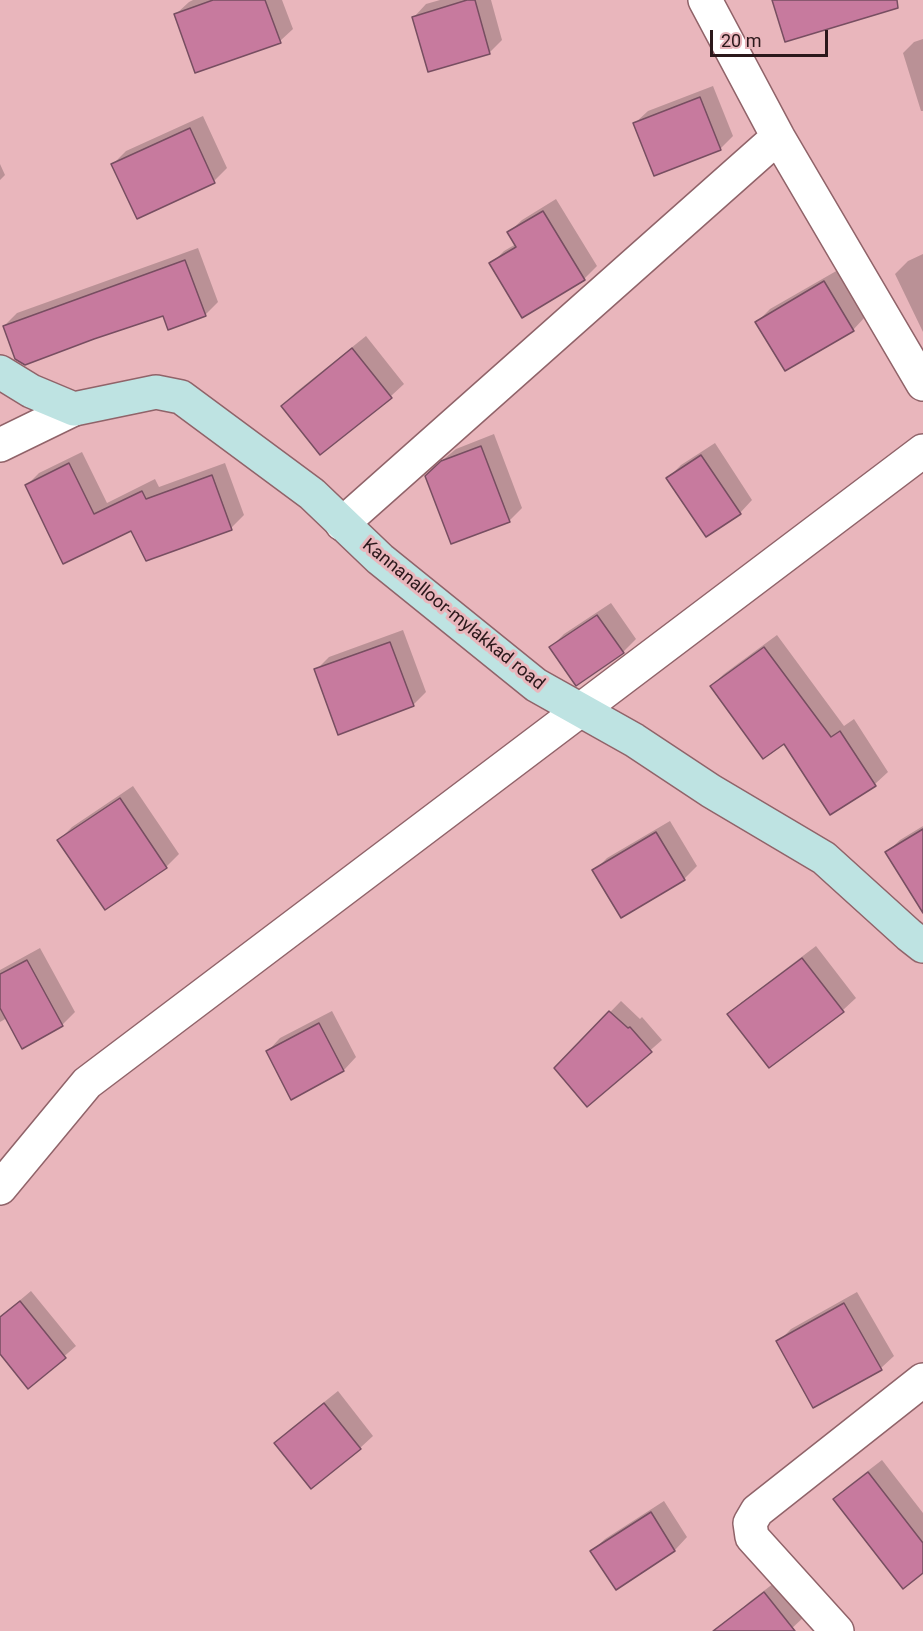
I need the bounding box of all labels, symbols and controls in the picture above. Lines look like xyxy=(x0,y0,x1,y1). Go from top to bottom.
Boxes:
scale bar xyxy=(713,18,832,56)
text: 20 m xyxy=(721,30,761,51)
street label: Kannanalloor-mylakkad road xyxy=(358,535,548,695)

